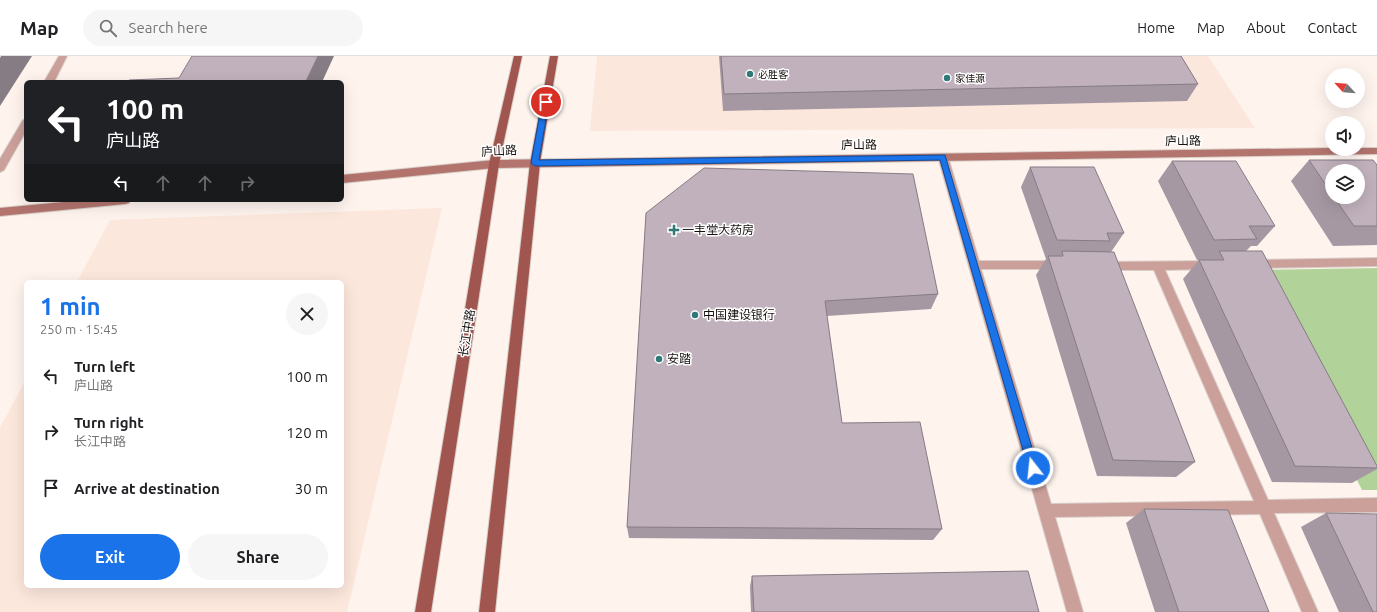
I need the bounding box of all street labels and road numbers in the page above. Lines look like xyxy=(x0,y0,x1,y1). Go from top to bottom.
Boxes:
street label: 庐山路 xyxy=(1165,134,1201,147)
street label: 庐山路 xyxy=(841,138,877,151)
street label: 庐山路 xyxy=(481,143,517,158)
street label: 长江中路 xyxy=(456,308,477,358)

